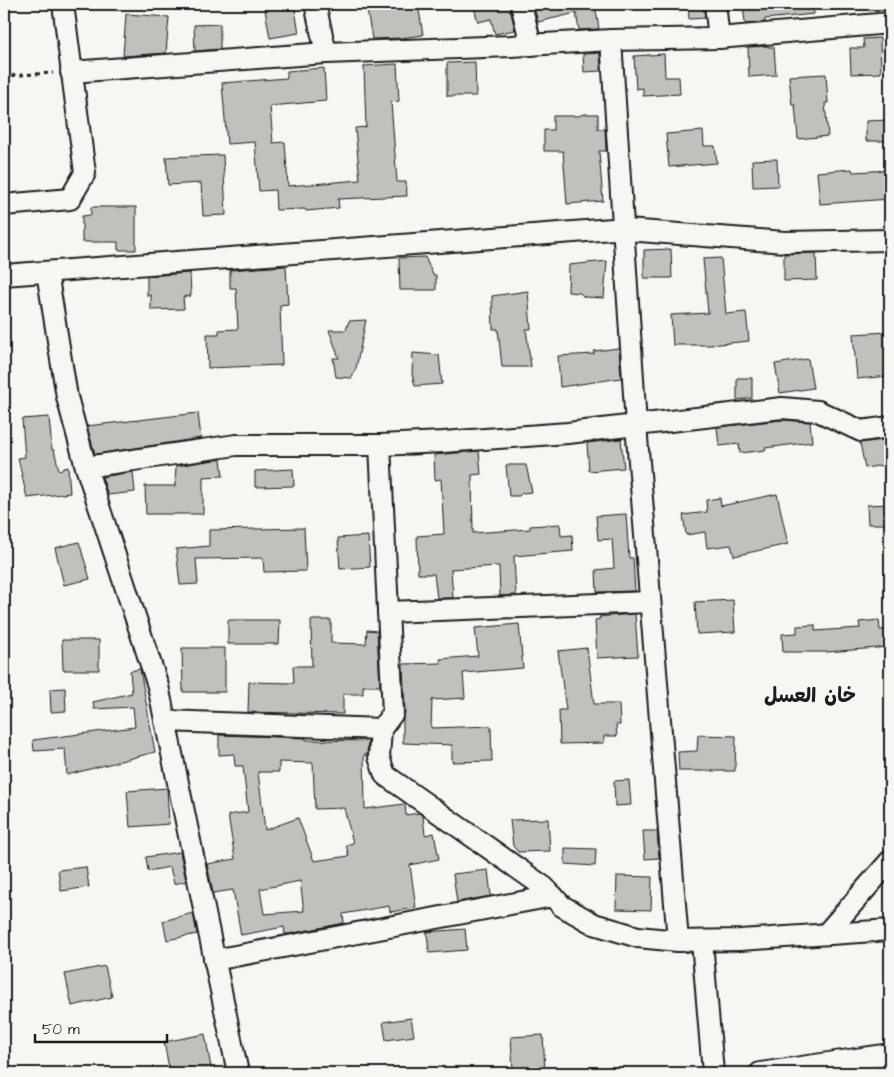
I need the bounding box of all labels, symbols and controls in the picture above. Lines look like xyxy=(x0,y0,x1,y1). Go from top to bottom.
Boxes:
district label: خان العسل xyxy=(764,682,856,710)
scale bar xyxy=(35,1012,168,1044)
text: 50 m xyxy=(42,1019,80,1040)

